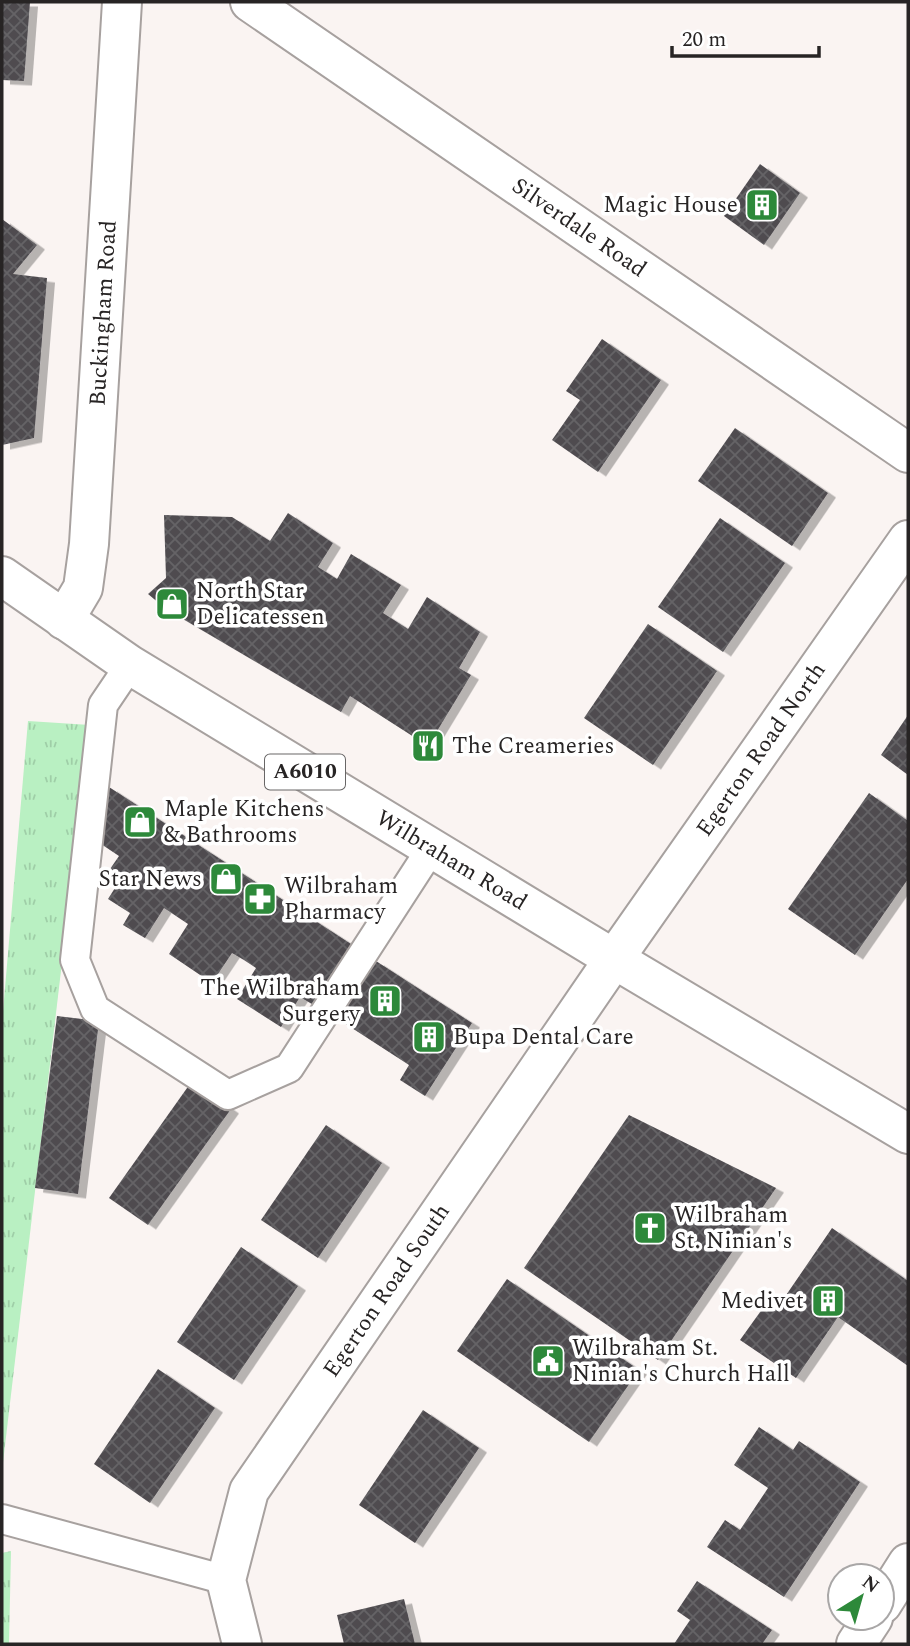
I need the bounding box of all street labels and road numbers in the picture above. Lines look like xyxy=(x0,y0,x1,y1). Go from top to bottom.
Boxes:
street label: Silverdale Road xyxy=(504,169,654,286)
street label: Buckingham Road xyxy=(80,219,126,407)
street label: Egerton Road North xyxy=(687,655,835,844)
road number: A6010 xyxy=(265,754,345,790)
street label: Wilbraham Road xyxy=(369,801,534,920)
street label: Egerton Road South xyxy=(314,1196,459,1385)

